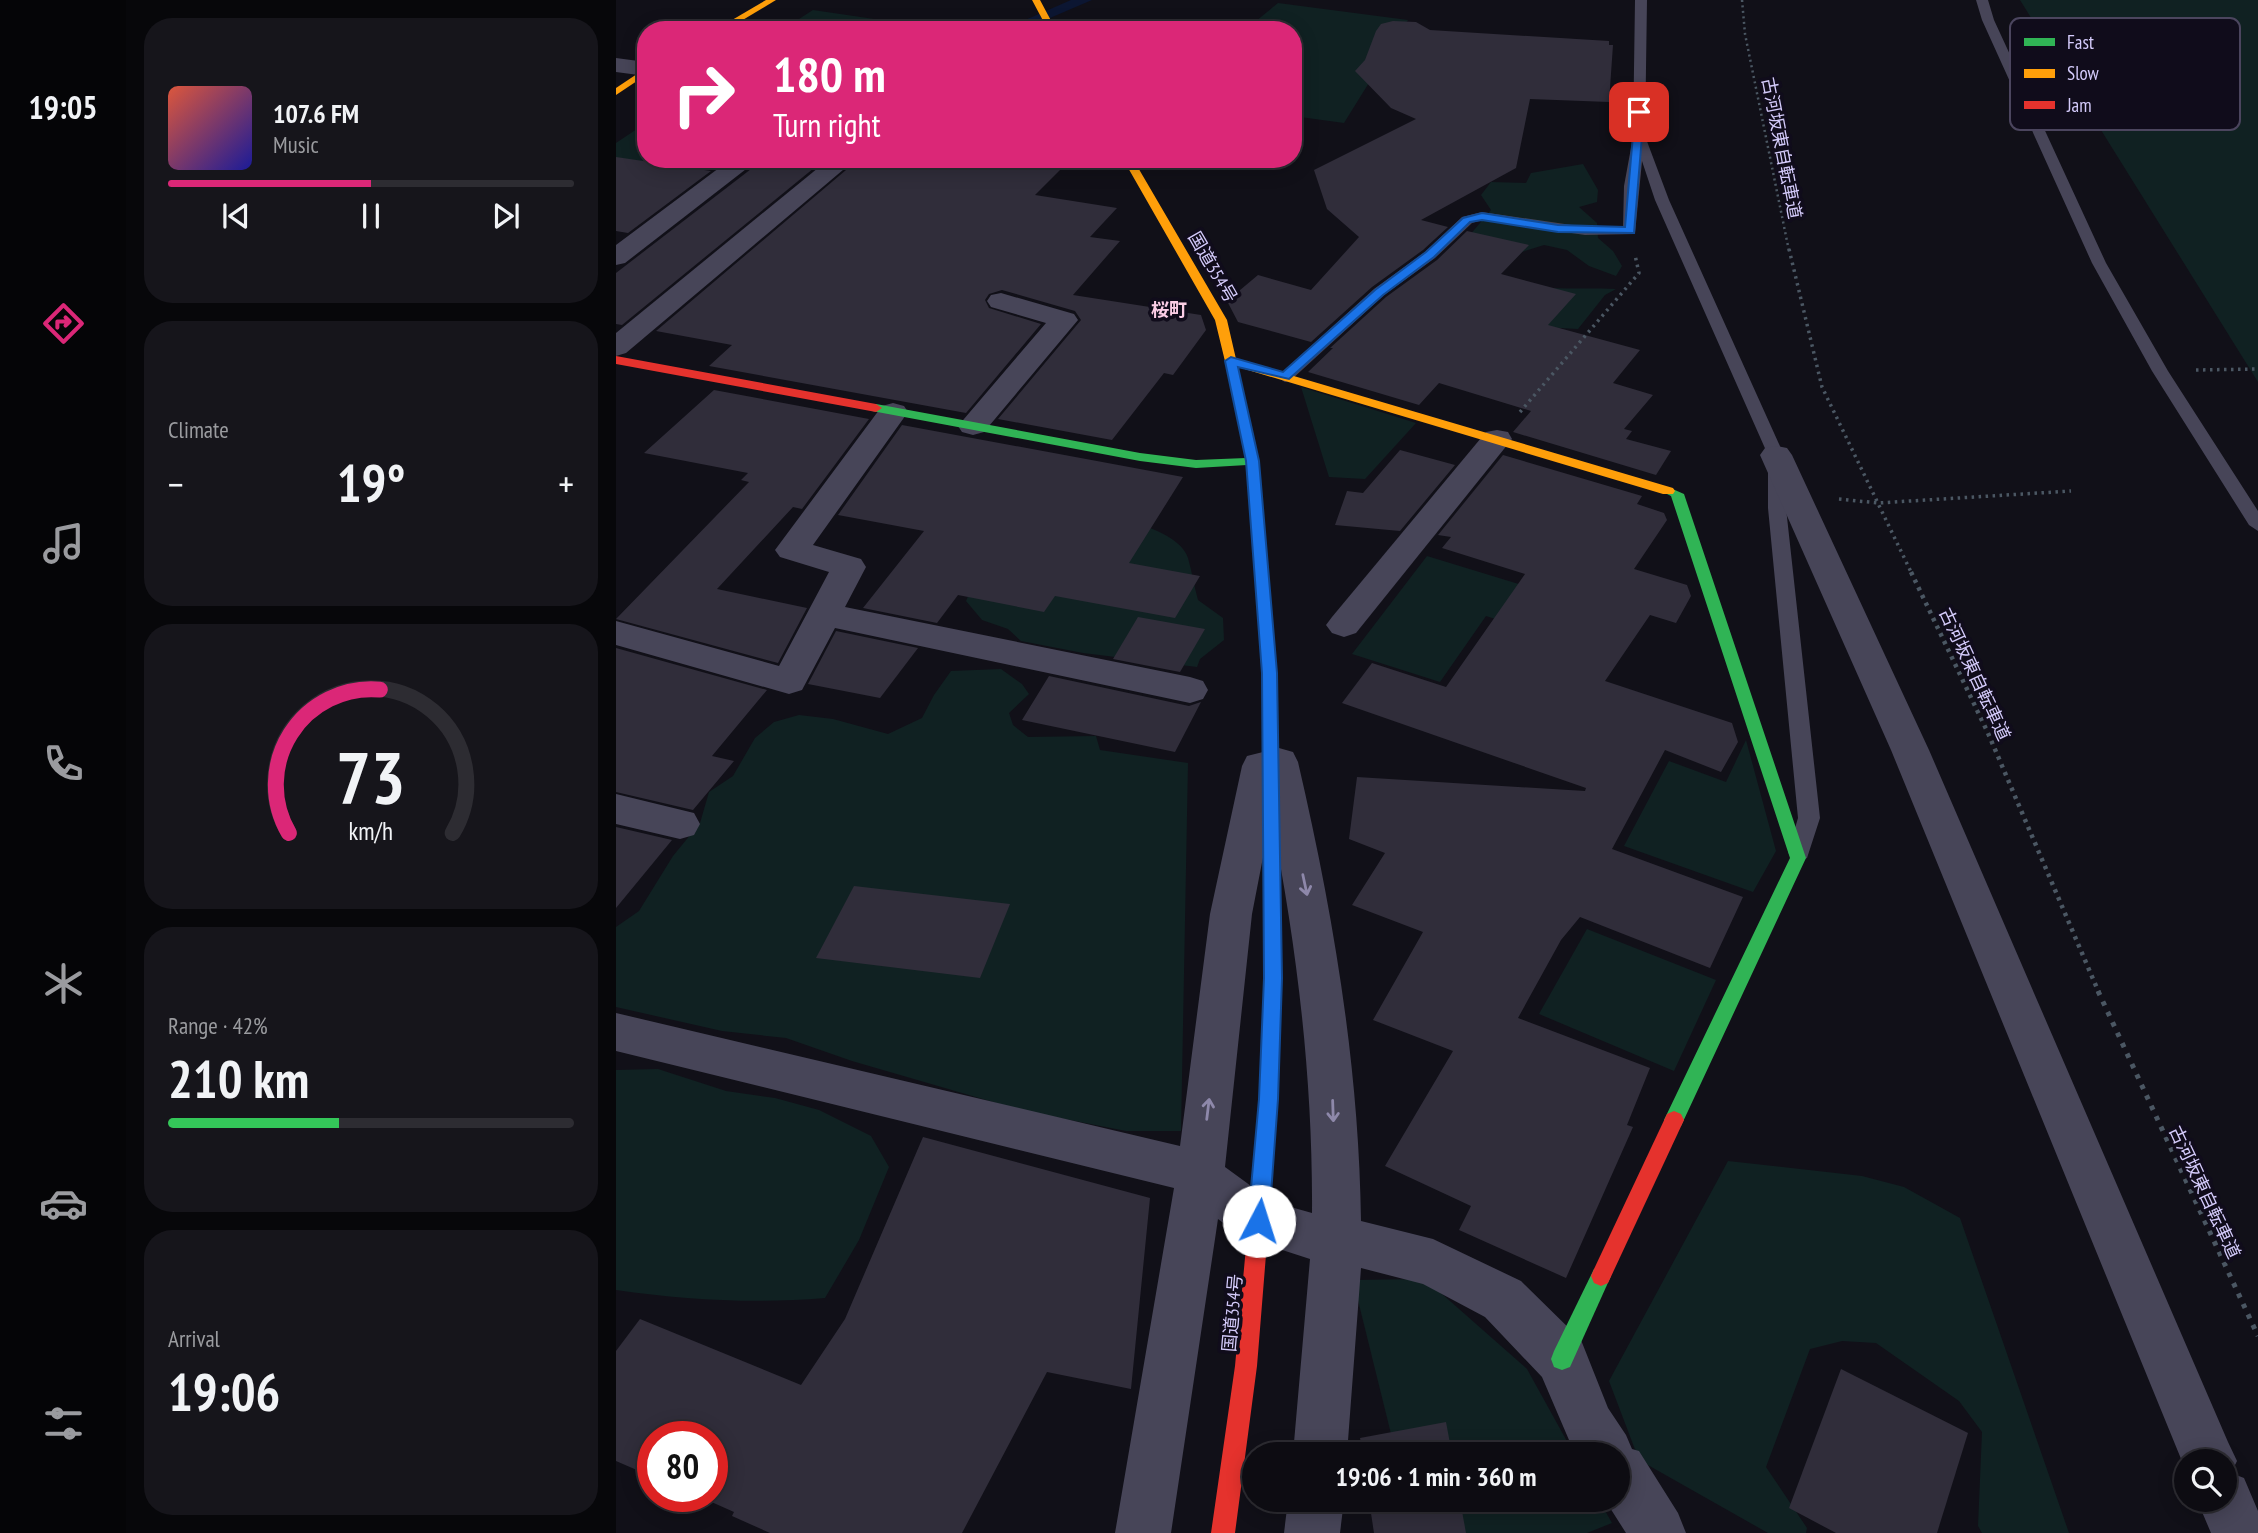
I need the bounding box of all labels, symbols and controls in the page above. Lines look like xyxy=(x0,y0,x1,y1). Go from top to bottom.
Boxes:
legend xyxy=(2010,18,2240,130)
text: Fast xyxy=(2067,30,2095,54)
text: 180 m xyxy=(773,42,886,106)
icon: right xyxy=(658,49,749,140)
text: Slow xyxy=(2067,61,2100,85)
street label: 古河坂東自転車道 xyxy=(1757,75,1807,221)
pin xyxy=(1609,82,1669,142)
text: 19:05 xyxy=(28,86,98,128)
icon: arrive xyxy=(1620,93,1658,131)
text: Jam xyxy=(2066,93,2092,117)
text: 107.6 FM xyxy=(273,97,359,130)
text: Turn right xyxy=(773,104,881,146)
text: Music xyxy=(273,130,319,159)
icon: previous xyxy=(217,197,255,235)
icon: pause xyxy=(352,197,390,235)
icon: next xyxy=(487,197,525,235)
street label: 国道354号 xyxy=(1183,227,1243,307)
district label: 桜町 xyxy=(1151,298,1187,321)
icon: directions xyxy=(39,299,88,348)
text: Climate xyxy=(168,415,229,444)
text: 19° xyxy=(337,449,405,516)
text: − xyxy=(168,459,184,508)
text: + xyxy=(558,459,574,508)
icon: music xyxy=(39,519,88,568)
street label: 古河坂東自転車道 xyxy=(1934,604,2016,744)
text: 73 xyxy=(336,729,406,823)
icon: phone xyxy=(39,739,88,788)
text: km/h xyxy=(349,814,393,846)
one-way arrow xyxy=(1299,873,1313,896)
icon: climate xyxy=(39,959,88,1008)
text: Range · 42% xyxy=(168,1011,268,1040)
text: 210 km xyxy=(168,1045,309,1112)
one-way arrow xyxy=(1202,1098,1215,1121)
one-way arrow xyxy=(1326,1099,1339,1122)
street label: 古河坂東自転車道 xyxy=(2164,1122,2246,1262)
icon: car xyxy=(39,1179,88,1228)
position arrow xyxy=(1222,1184,1296,1258)
street label: 国道354号 xyxy=(1217,1273,1247,1353)
text: Arrival xyxy=(168,1324,220,1353)
text: 19:06 xyxy=(168,1358,280,1425)
icon: filters xyxy=(39,1399,88,1448)
speed limit sign: 80 xyxy=(637,1421,728,1512)
map controls xyxy=(2174,1449,2237,1512)
button: search xyxy=(2174,1449,2237,1512)
text: 19:06 · 1 min · 360 m xyxy=(1336,1460,1536,1493)

